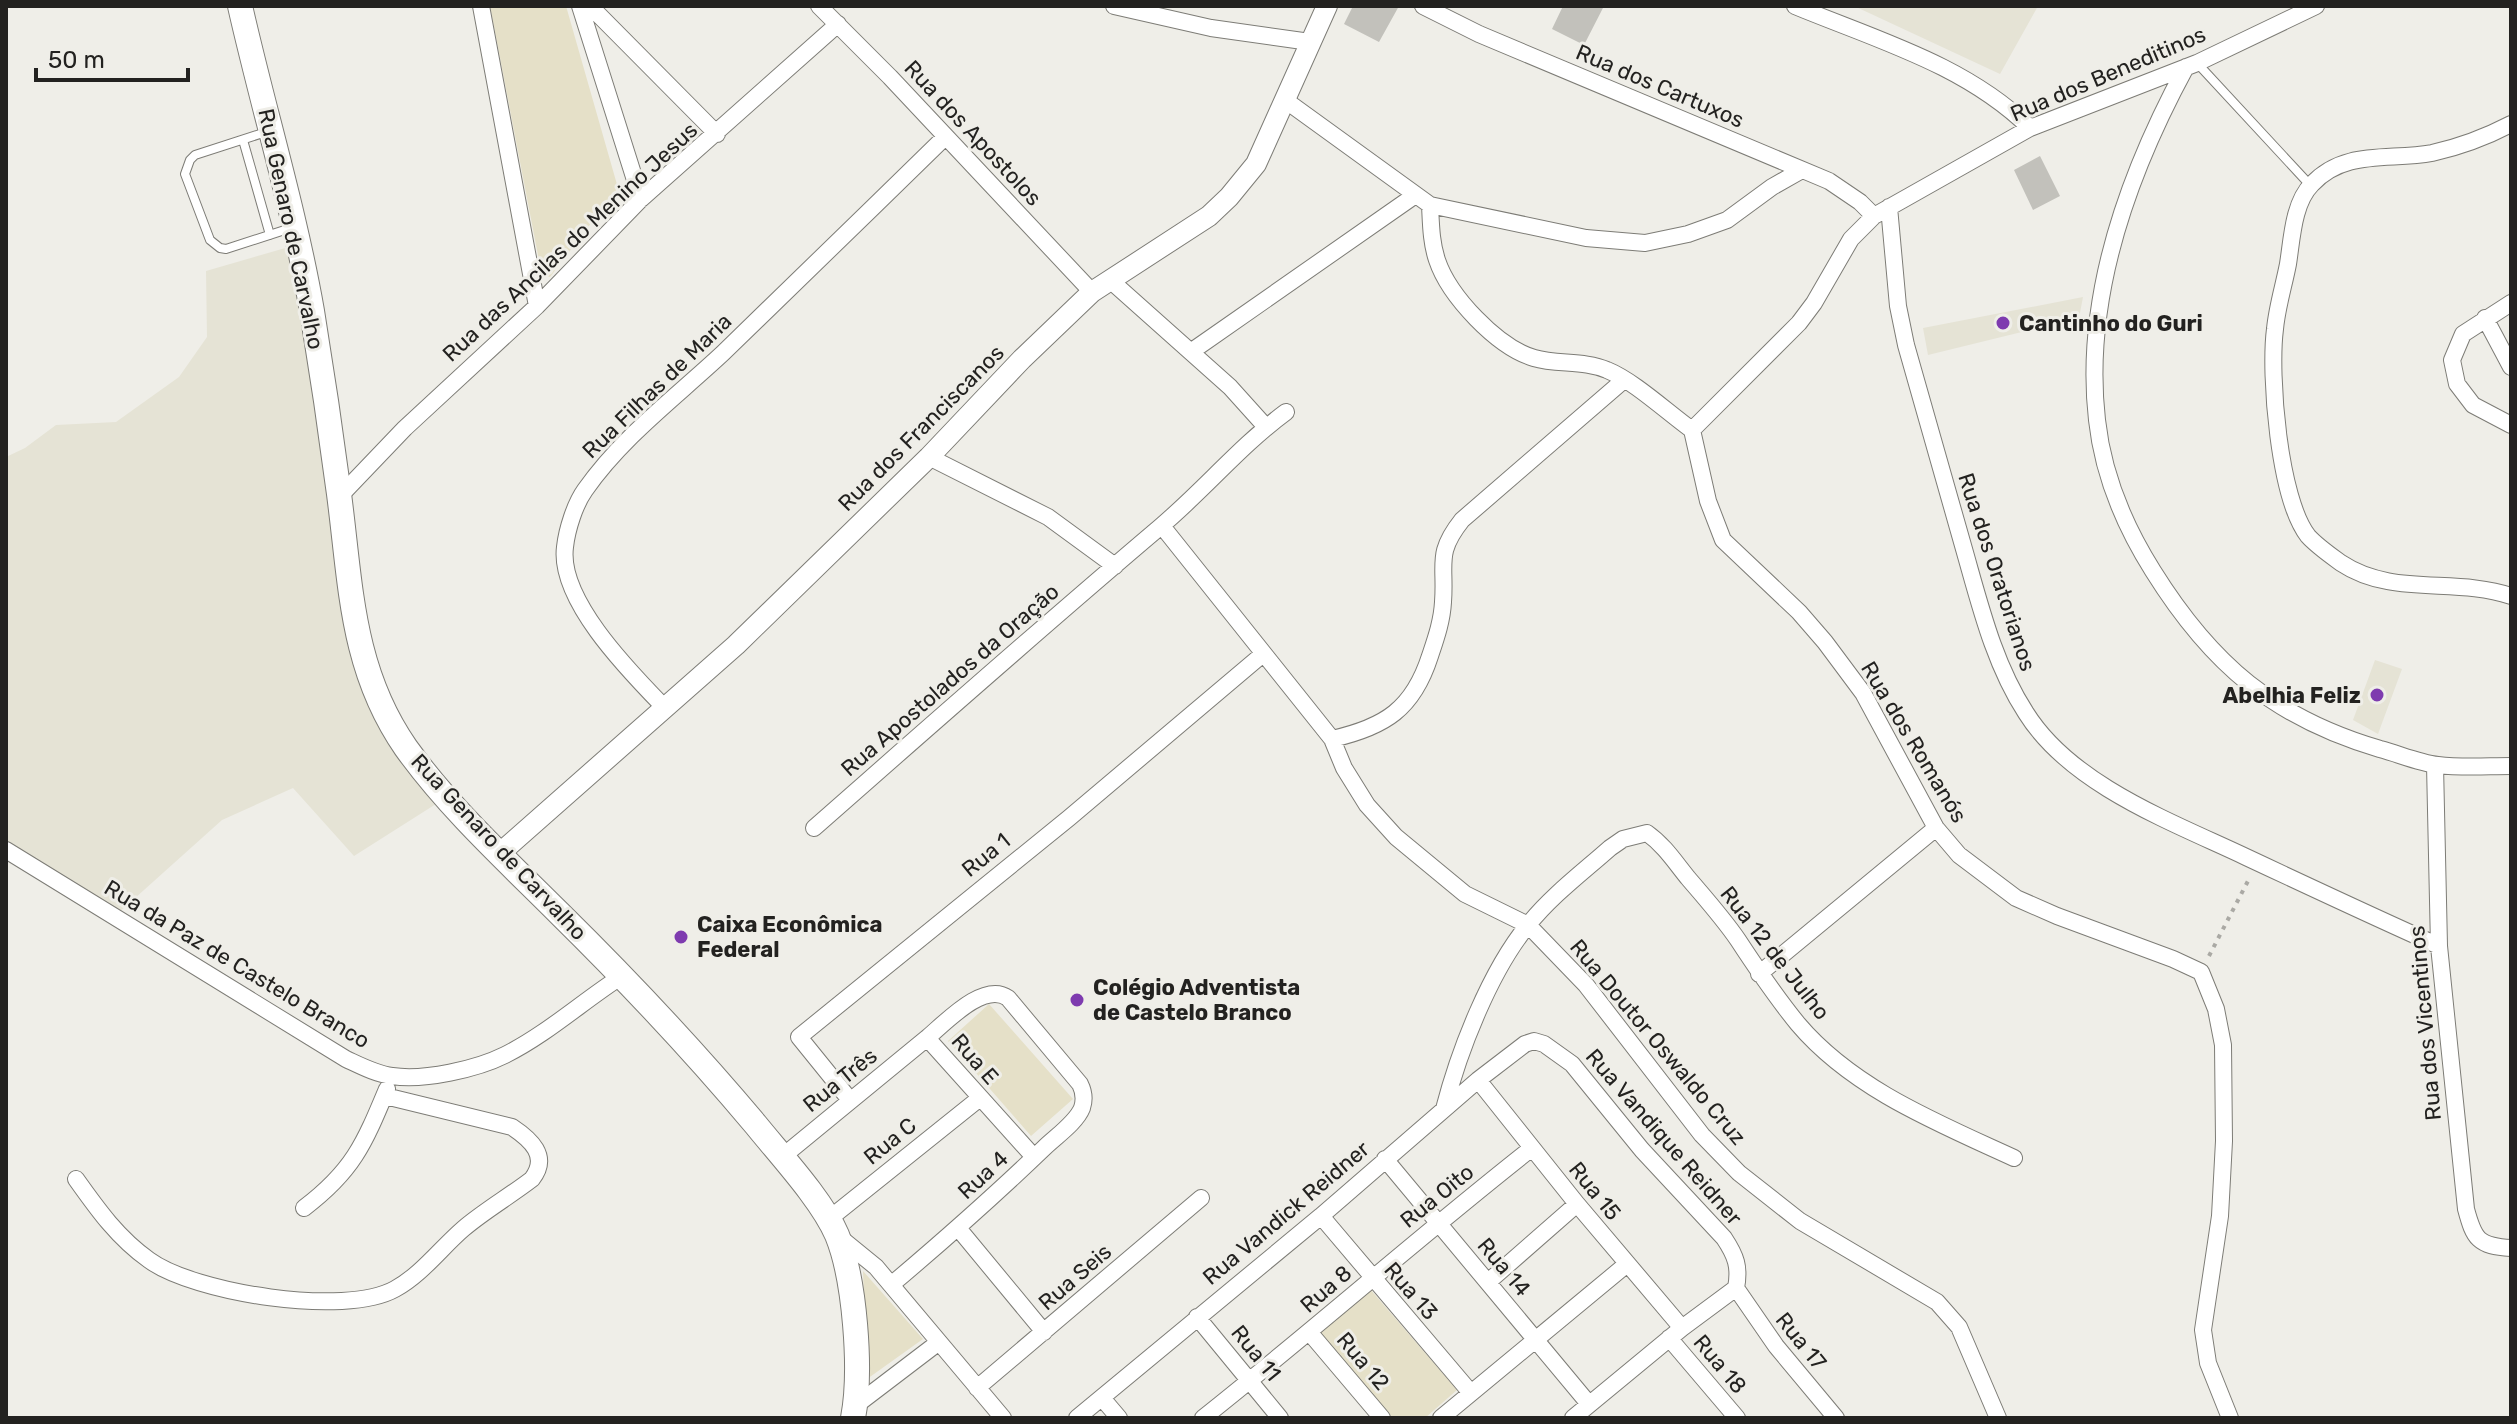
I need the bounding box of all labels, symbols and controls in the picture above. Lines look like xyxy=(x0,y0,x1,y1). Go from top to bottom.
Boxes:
street label: Rua dos Beneditinos xyxy=(2006,21,2210,127)
scale bar xyxy=(36,32,188,82)
street label: Rua dos Cartuxos xyxy=(1572,38,1748,134)
text: 50 m xyxy=(48,46,105,74)
street label: Rua dos Apostolos xyxy=(899,55,1047,211)
street label: Rua Genaro de Carvalho xyxy=(252,106,330,352)
street label: Rua das Ancilas do Menino Jesus xyxy=(437,117,703,367)
street label: Rua Filhas de Maria xyxy=(577,308,737,464)
place label: Cantinho do Guri xyxy=(2019,310,2203,337)
marker: Cantinho do Guri xyxy=(1994,314,2012,332)
street label: Rua dos Franciscanos xyxy=(832,339,1010,517)
street label: Rua dos Oratorianos xyxy=(1952,469,2042,675)
street label: Rua Apostolados da Oração xyxy=(835,578,1065,782)
street label: Rua dos Romanós xyxy=(1855,656,1973,828)
place label: Abelhia Feliz xyxy=(2223,682,2361,709)
marker: Abelhia Feliz xyxy=(2368,686,2386,704)
street label: Rua Genaro de Carvalho xyxy=(405,748,593,946)
street label: Rua 1 xyxy=(956,827,1016,883)
street label: Rua da Paz de Castelo Branco xyxy=(99,874,375,1054)
street label: Rua 12 de Julho xyxy=(1714,881,1836,1025)
place label: Caixa Econômica Federal xyxy=(697,911,883,963)
street label: Rua dos Vicentinos xyxy=(2403,925,2447,1121)
marker: Caixa Econômica Federal xyxy=(672,928,690,946)
street label: Rua Doutor Oswaldo Cruz xyxy=(1564,934,1752,1150)
place label: Colégio Adventista de Castelo Branco xyxy=(1093,974,1300,1026)
marker: Colégio Adventista de Castelo Branco xyxy=(1068,991,1086,1009)
street label: Rua E xyxy=(946,1028,1004,1090)
street label: Rua Três xyxy=(798,1042,882,1118)
street label: Rua Vandique Reidner xyxy=(1580,1043,1748,1231)
street label: Rua C xyxy=(858,1112,922,1170)
street label: Rua Vandick Reidner xyxy=(1197,1135,1375,1291)
street label: Rua 4 xyxy=(952,1145,1014,1205)
street label: Rua 15 xyxy=(1563,1156,1627,1226)
street label: Rua Oito xyxy=(1395,1158,1479,1234)
street label: Rua 14 xyxy=(1472,1232,1536,1302)
street label: Rua Seis xyxy=(1033,1238,1117,1316)
street label: Rua 13 xyxy=(1379,1257,1443,1325)
street label: Rua 8 xyxy=(1295,1259,1357,1319)
street label: Rua 17 xyxy=(1770,1307,1832,1375)
street label: Rua 11 xyxy=(1225,1320,1287,1386)
street label: Rua 12 xyxy=(1331,1326,1395,1396)
street label: Rua 18 xyxy=(1688,1329,1752,1399)

